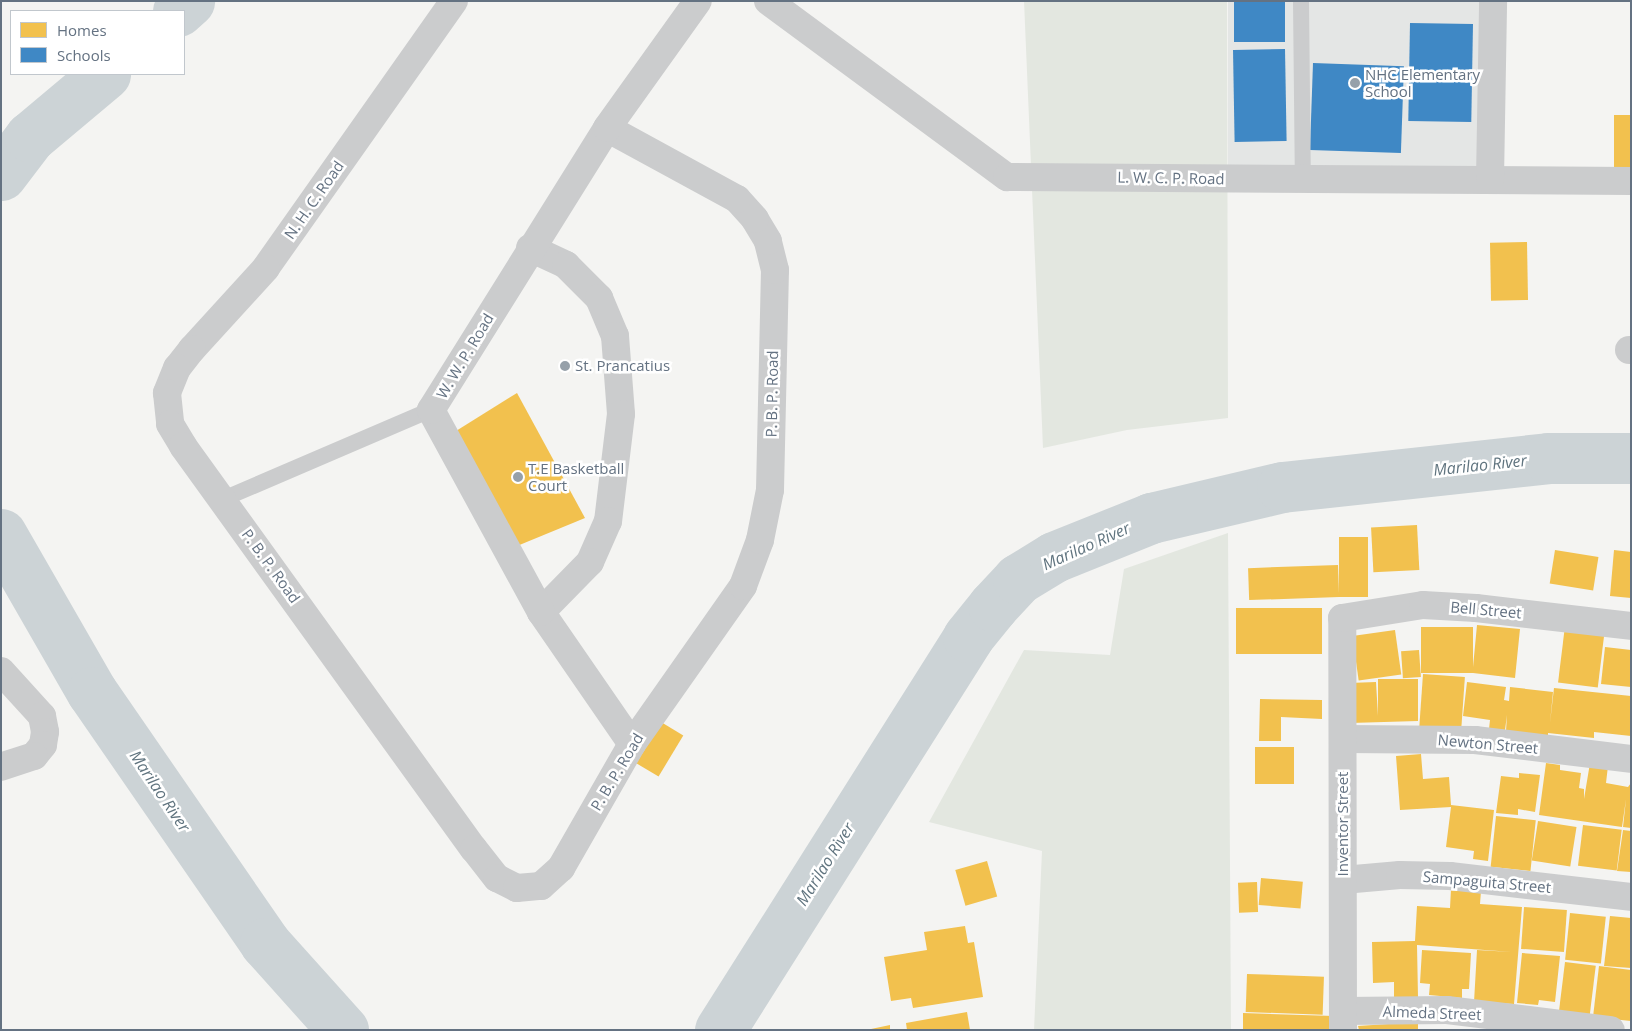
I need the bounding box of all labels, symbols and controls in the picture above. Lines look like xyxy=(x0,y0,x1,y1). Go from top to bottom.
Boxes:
legend xyxy=(10,10,185,75)
text: Homes xyxy=(57,20,107,40)
text: Schools xyxy=(57,45,111,65)
place label: NHC Elementary School xyxy=(1365,65,1480,100)
marker: NHC Elementary School xyxy=(1349,77,1361,89)
street label: N. H. C. Road xyxy=(280,158,348,242)
street label: L. W. C. P. Road xyxy=(1117,168,1225,188)
street label: W. W. P. Road xyxy=(433,310,497,402)
street label: P. B. P. Road xyxy=(762,350,782,438)
place label: St. Prancatius xyxy=(575,357,670,375)
marker: St. Prancatius xyxy=(559,360,571,372)
water label: Marilao River xyxy=(1432,451,1528,479)
place label: T.E Basketball Court xyxy=(528,459,624,494)
marker: T.E Basketball Court xyxy=(512,471,524,483)
water label: Marilao River xyxy=(1039,518,1133,574)
street label: P. B. P. Road xyxy=(238,526,304,606)
street label: Bell Street xyxy=(1450,598,1522,622)
street label: P. B. P. Road xyxy=(587,730,647,814)
street label: Newton Street xyxy=(1437,731,1539,757)
water label: Marilao River xyxy=(126,747,194,835)
street label: Inventor Street xyxy=(1334,772,1352,876)
water label: Marilao River xyxy=(792,819,858,909)
street label: Sampaguita Street xyxy=(1422,867,1552,897)
street label: Almeda Street xyxy=(1382,1002,1482,1024)

